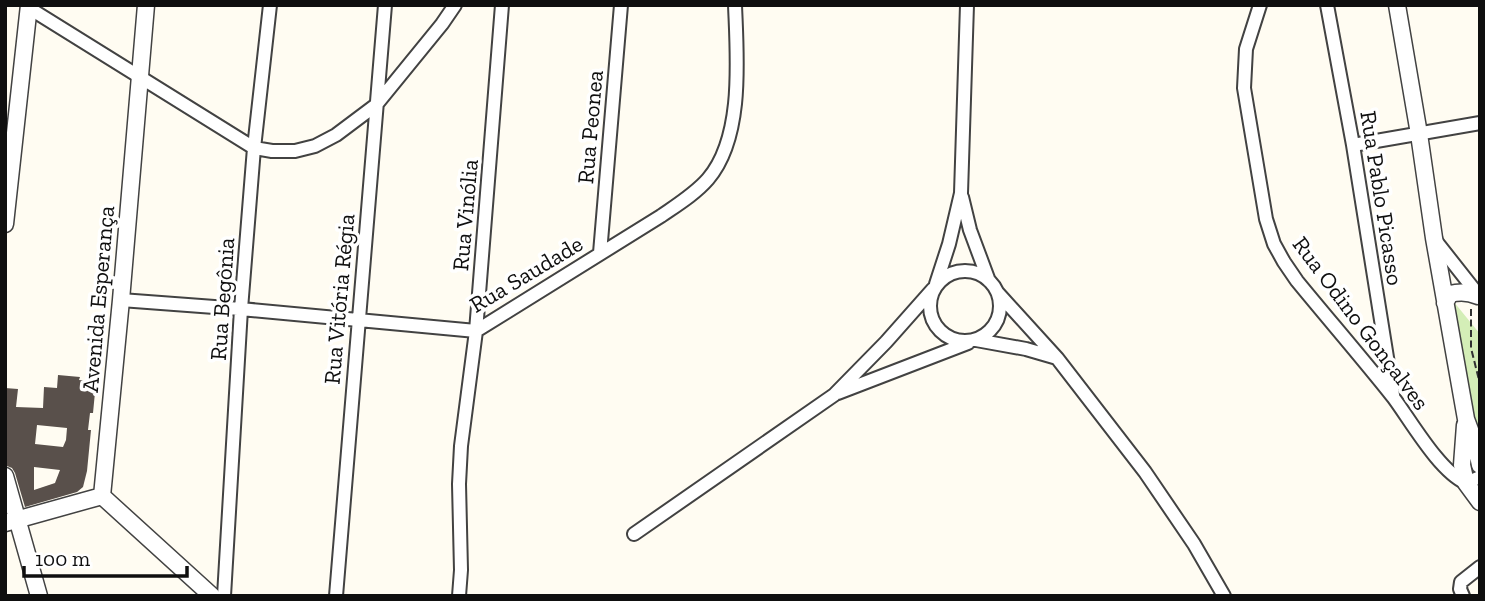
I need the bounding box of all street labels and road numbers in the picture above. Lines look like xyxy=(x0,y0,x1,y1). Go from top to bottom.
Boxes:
street label: Rua Peonea xyxy=(571,69,609,185)
street label: Rua Pablo Picasso xyxy=(1354,109,1410,287)
street label: Rua Vinólia xyxy=(446,158,484,272)
street label: Avenida Esperança xyxy=(76,204,120,394)
street label: Rua Vitória Régia xyxy=(318,213,360,385)
street label: Rua Saudade xyxy=(464,229,588,319)
street label: Rua Odino Gonçalves xyxy=(1287,231,1435,415)
street label: Rua Begônia xyxy=(204,237,240,361)

